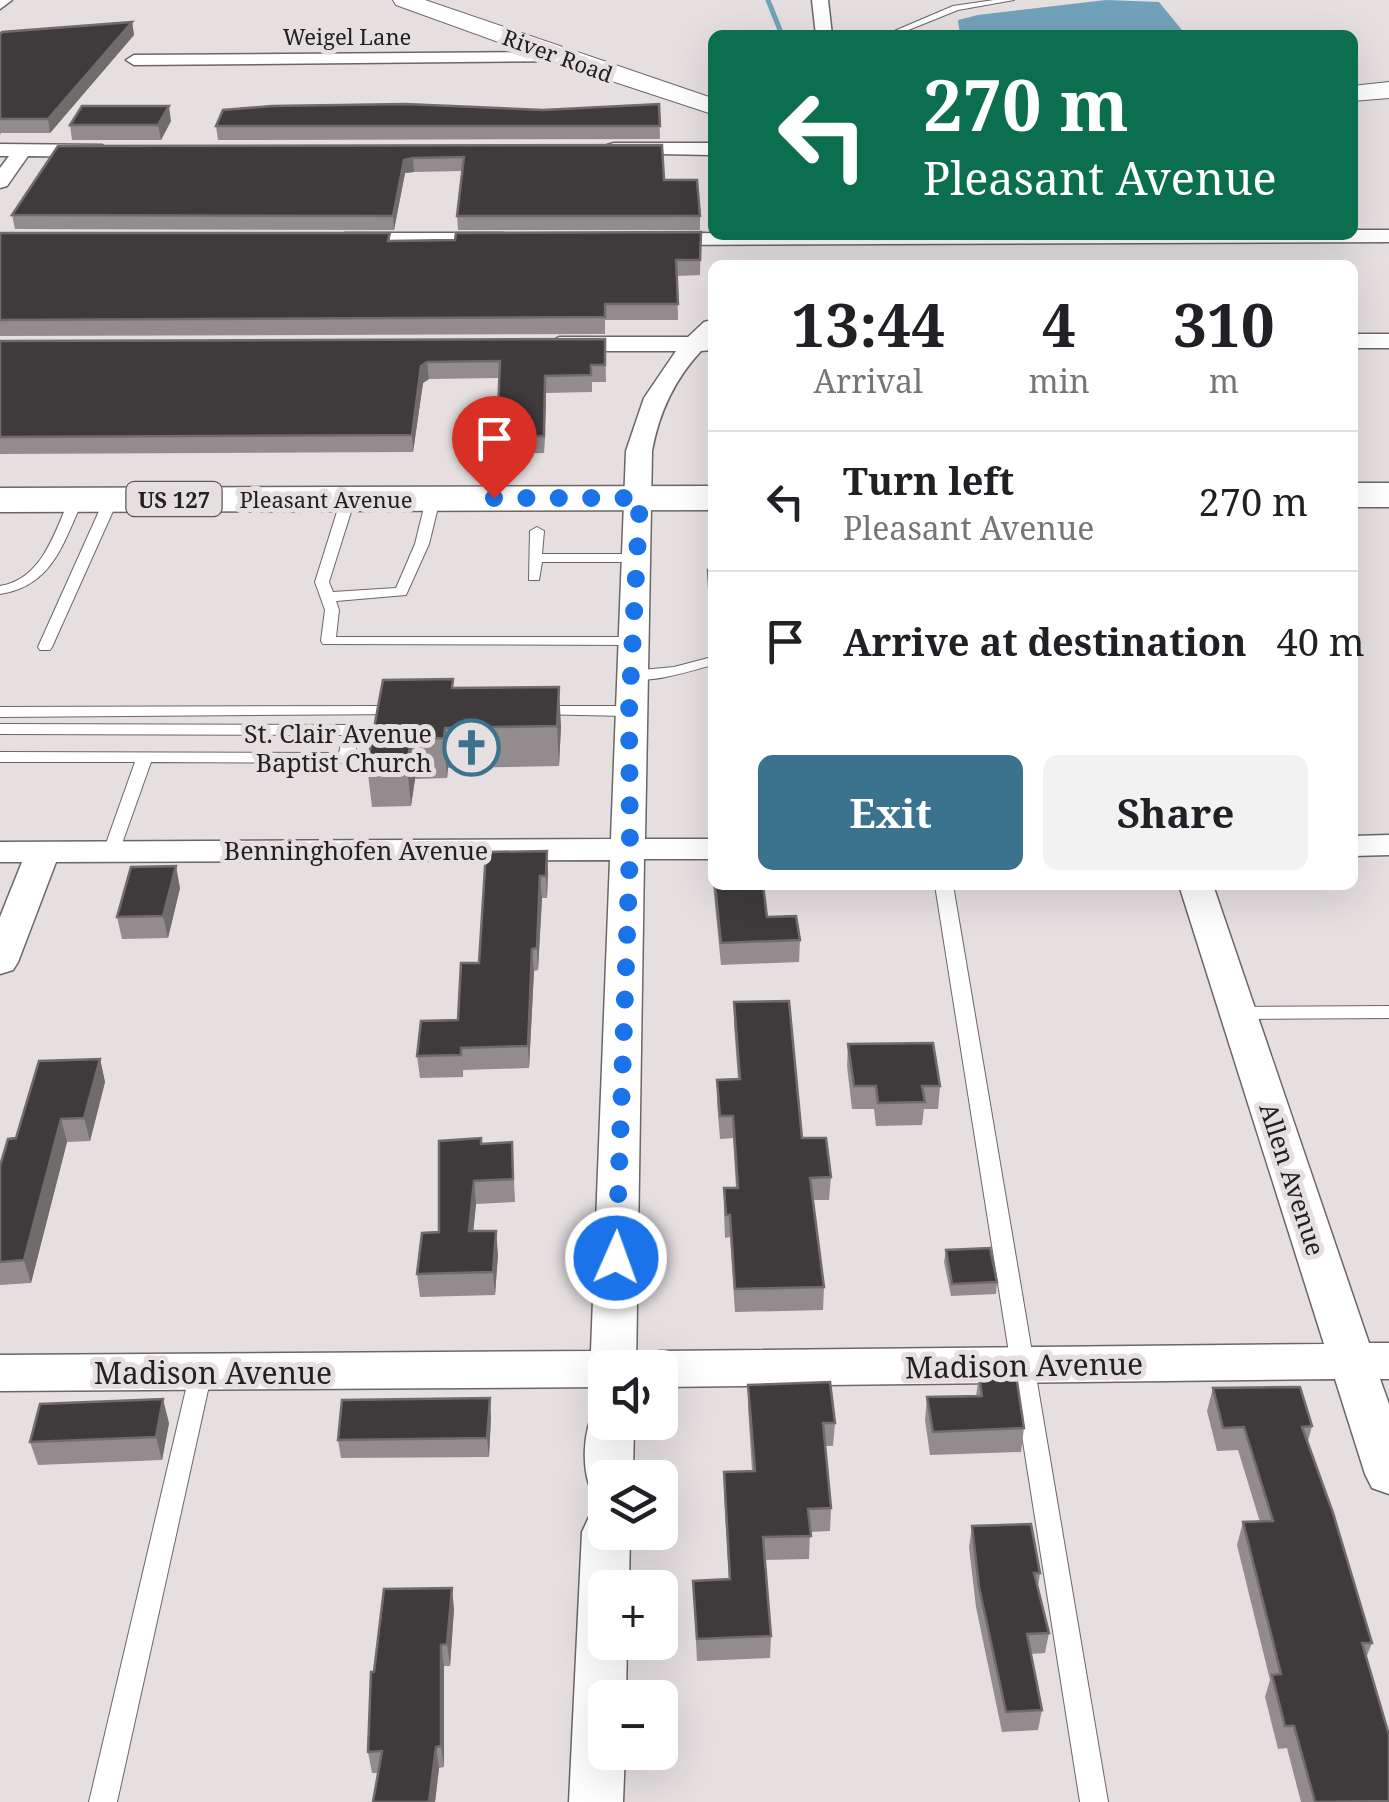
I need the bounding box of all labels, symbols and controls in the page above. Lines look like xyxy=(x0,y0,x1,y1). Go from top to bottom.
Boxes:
street label: Weigel Lane xyxy=(283,21,411,51)
street label: River Road xyxy=(499,21,618,89)
text: 270 m xyxy=(923,56,1129,152)
icon: left xyxy=(758,70,888,200)
text: Pleasant Avenue xyxy=(923,147,1277,208)
text: 13:44 xyxy=(791,283,945,365)
text: 4 xyxy=(1042,283,1076,365)
text: 310 xyxy=(1173,283,1275,365)
text: Arrival xyxy=(814,359,923,402)
text: min xyxy=(1029,359,1090,402)
text: m xyxy=(1209,359,1239,402)
pin xyxy=(452,396,537,499)
icon: arrive xyxy=(467,411,522,466)
text: Turn left xyxy=(843,454,1014,506)
icon: left xyxy=(758,474,813,529)
text: 270 m xyxy=(1198,475,1308,527)
road number: US 127 xyxy=(126,482,222,516)
street label: Pleasant Avenue xyxy=(240,484,412,514)
text: Pleasant Avenue xyxy=(843,506,1094,549)
icon: arrive xyxy=(758,614,813,669)
text: Arrive at destination xyxy=(843,615,1247,667)
text: 40 m xyxy=(1277,615,1365,667)
place label: St. Clair Avenue Baptist Church xyxy=(244,716,432,779)
church icon: St. Clair Avenue Baptist Church xyxy=(441,717,501,777)
button: Exit xyxy=(758,755,1023,870)
button: Share xyxy=(1043,755,1308,870)
street label: Benninghofen Avenue xyxy=(224,833,488,867)
street label: Allen Avenue xyxy=(1252,1098,1334,1260)
position arrow xyxy=(564,1206,668,1310)
street label: Madison Avenue xyxy=(905,1342,1143,1388)
map controls xyxy=(588,1350,678,1770)
button: sound xyxy=(588,1350,678,1440)
street label: Madison Avenue xyxy=(94,1352,332,1393)
button: layers xyxy=(588,1460,678,1550)
button: + xyxy=(588,1570,678,1660)
button: − xyxy=(588,1680,678,1770)

